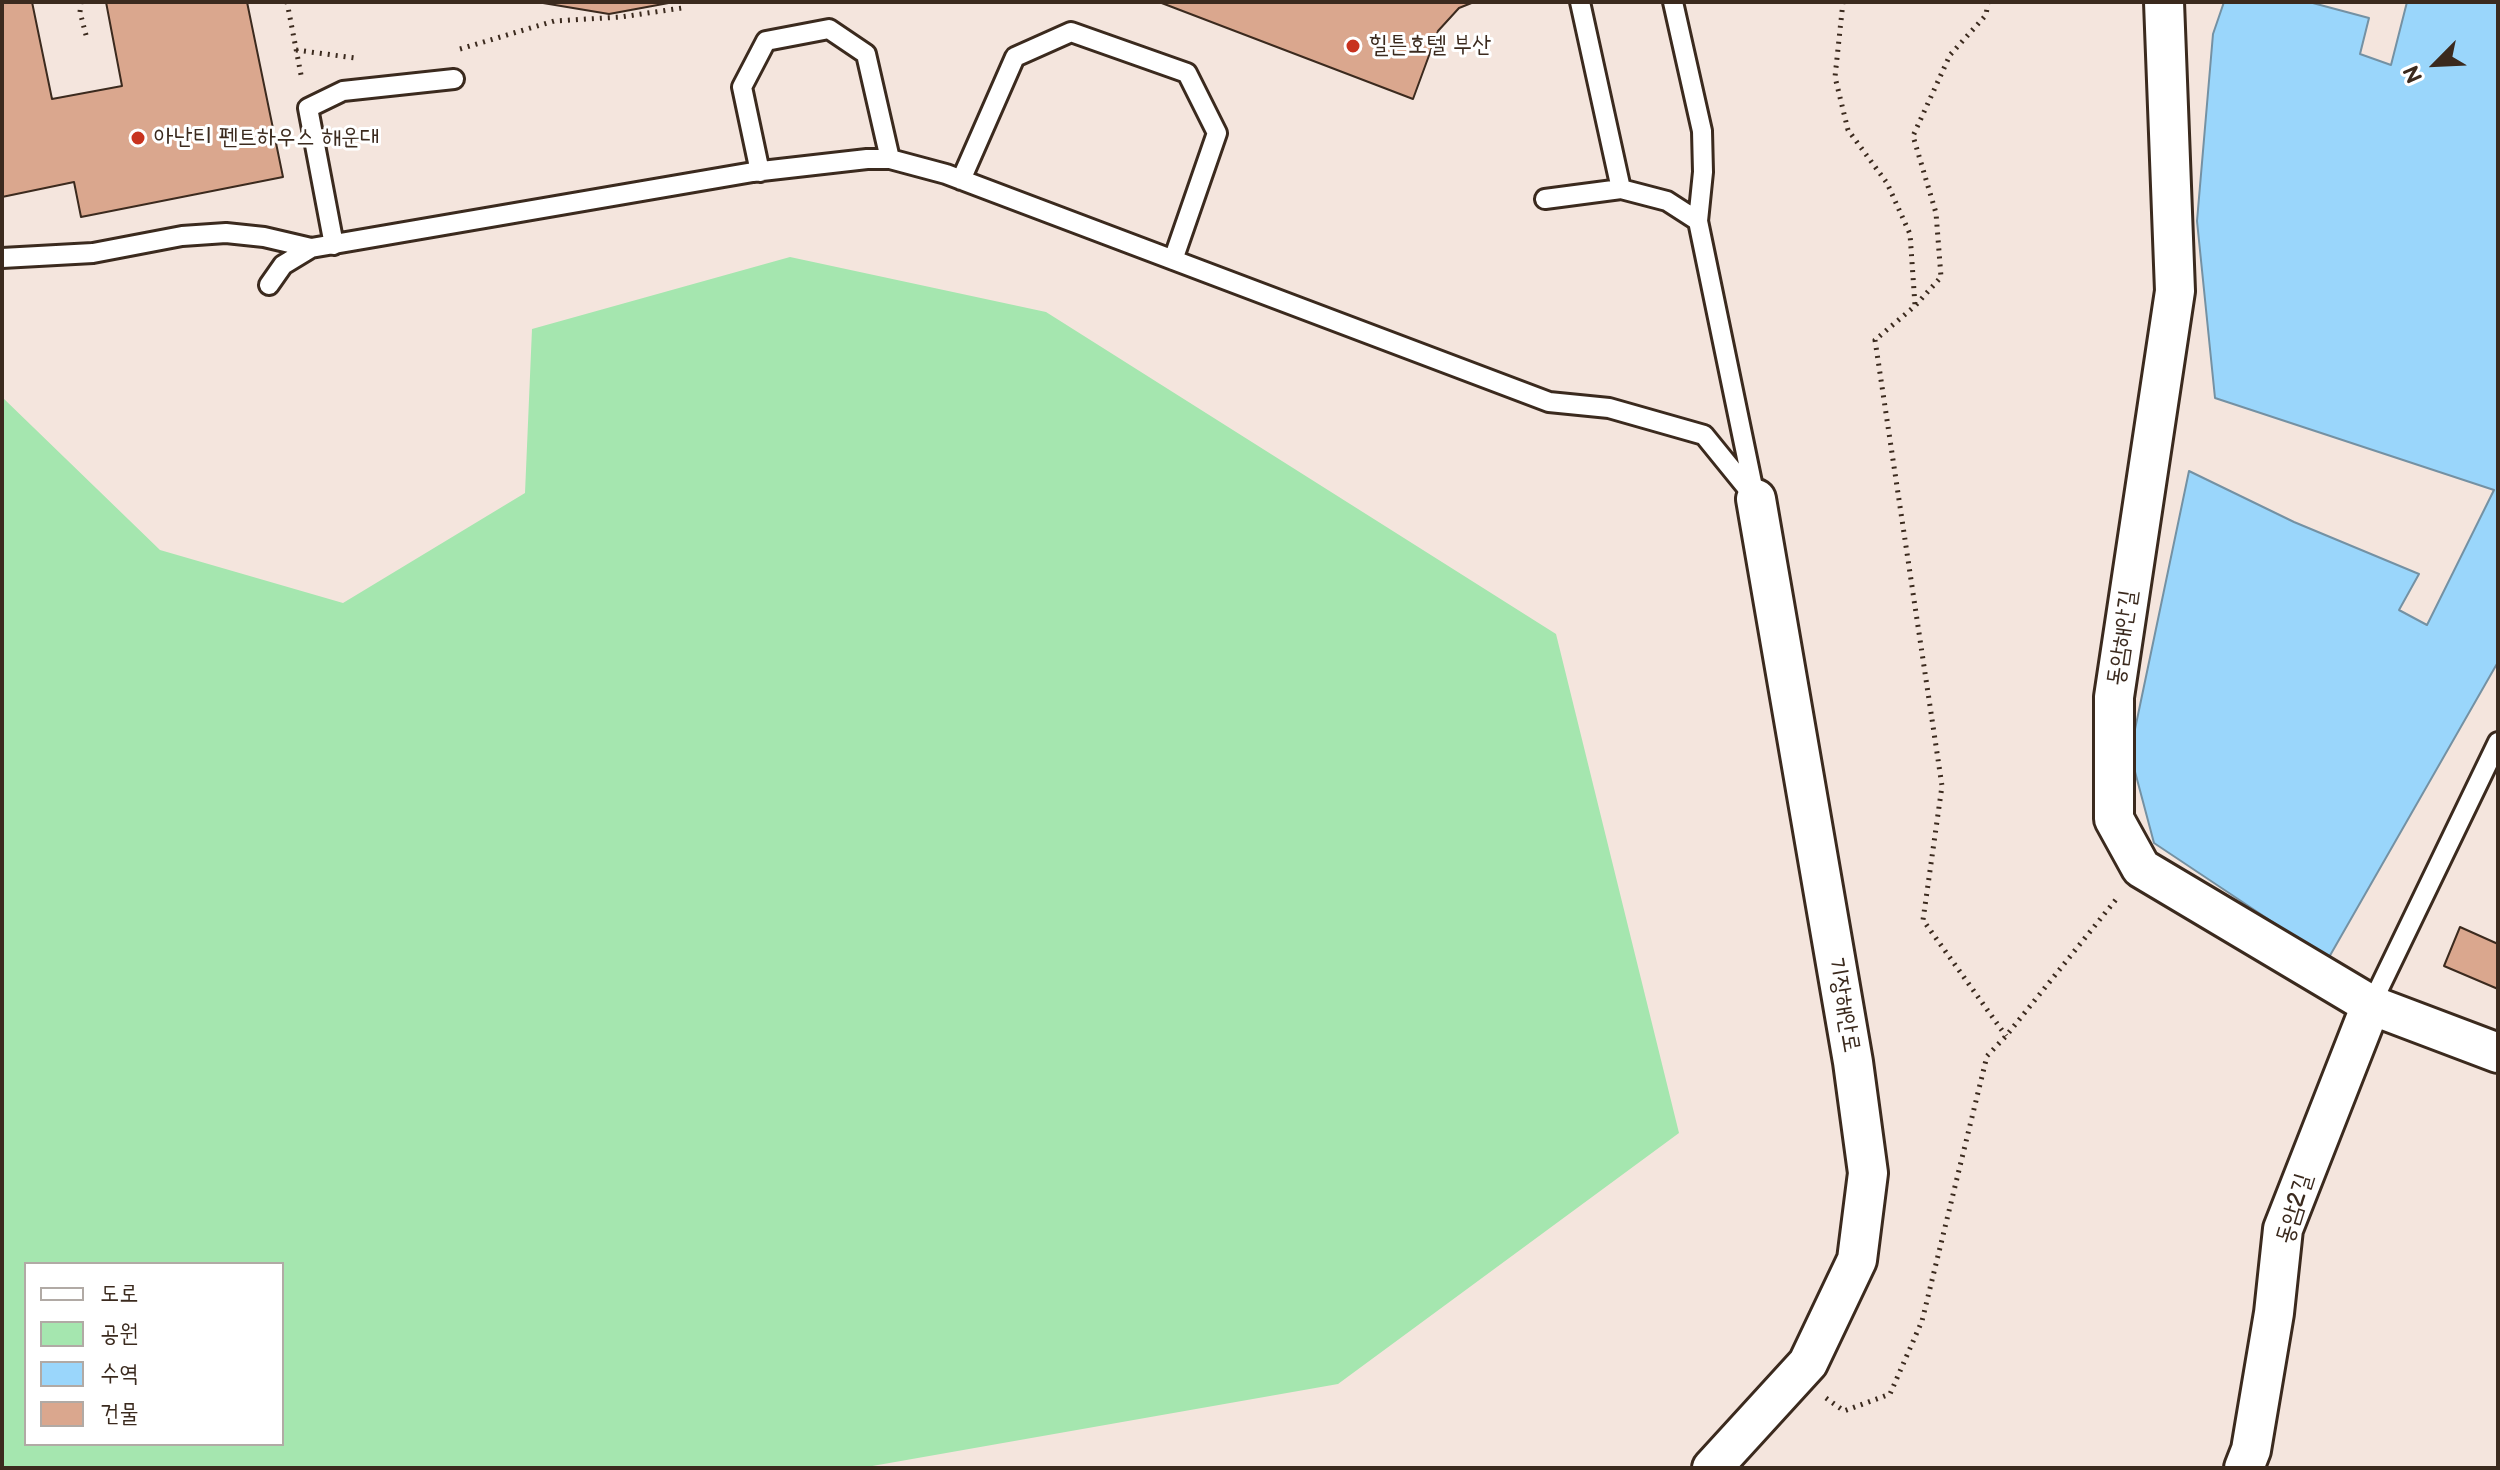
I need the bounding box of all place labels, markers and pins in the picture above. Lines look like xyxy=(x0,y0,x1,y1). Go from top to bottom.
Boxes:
place label: 힐튼호텔 부산 xyxy=(1369,32,1491,60)
marker: 힐튼호텔 부산 xyxy=(1344,37,1362,55)
place label: 아난티 펜트하우스 해운대 xyxy=(154,124,379,152)
marker: 아난티 펜트하우스 해운대 xyxy=(129,129,147,147)

